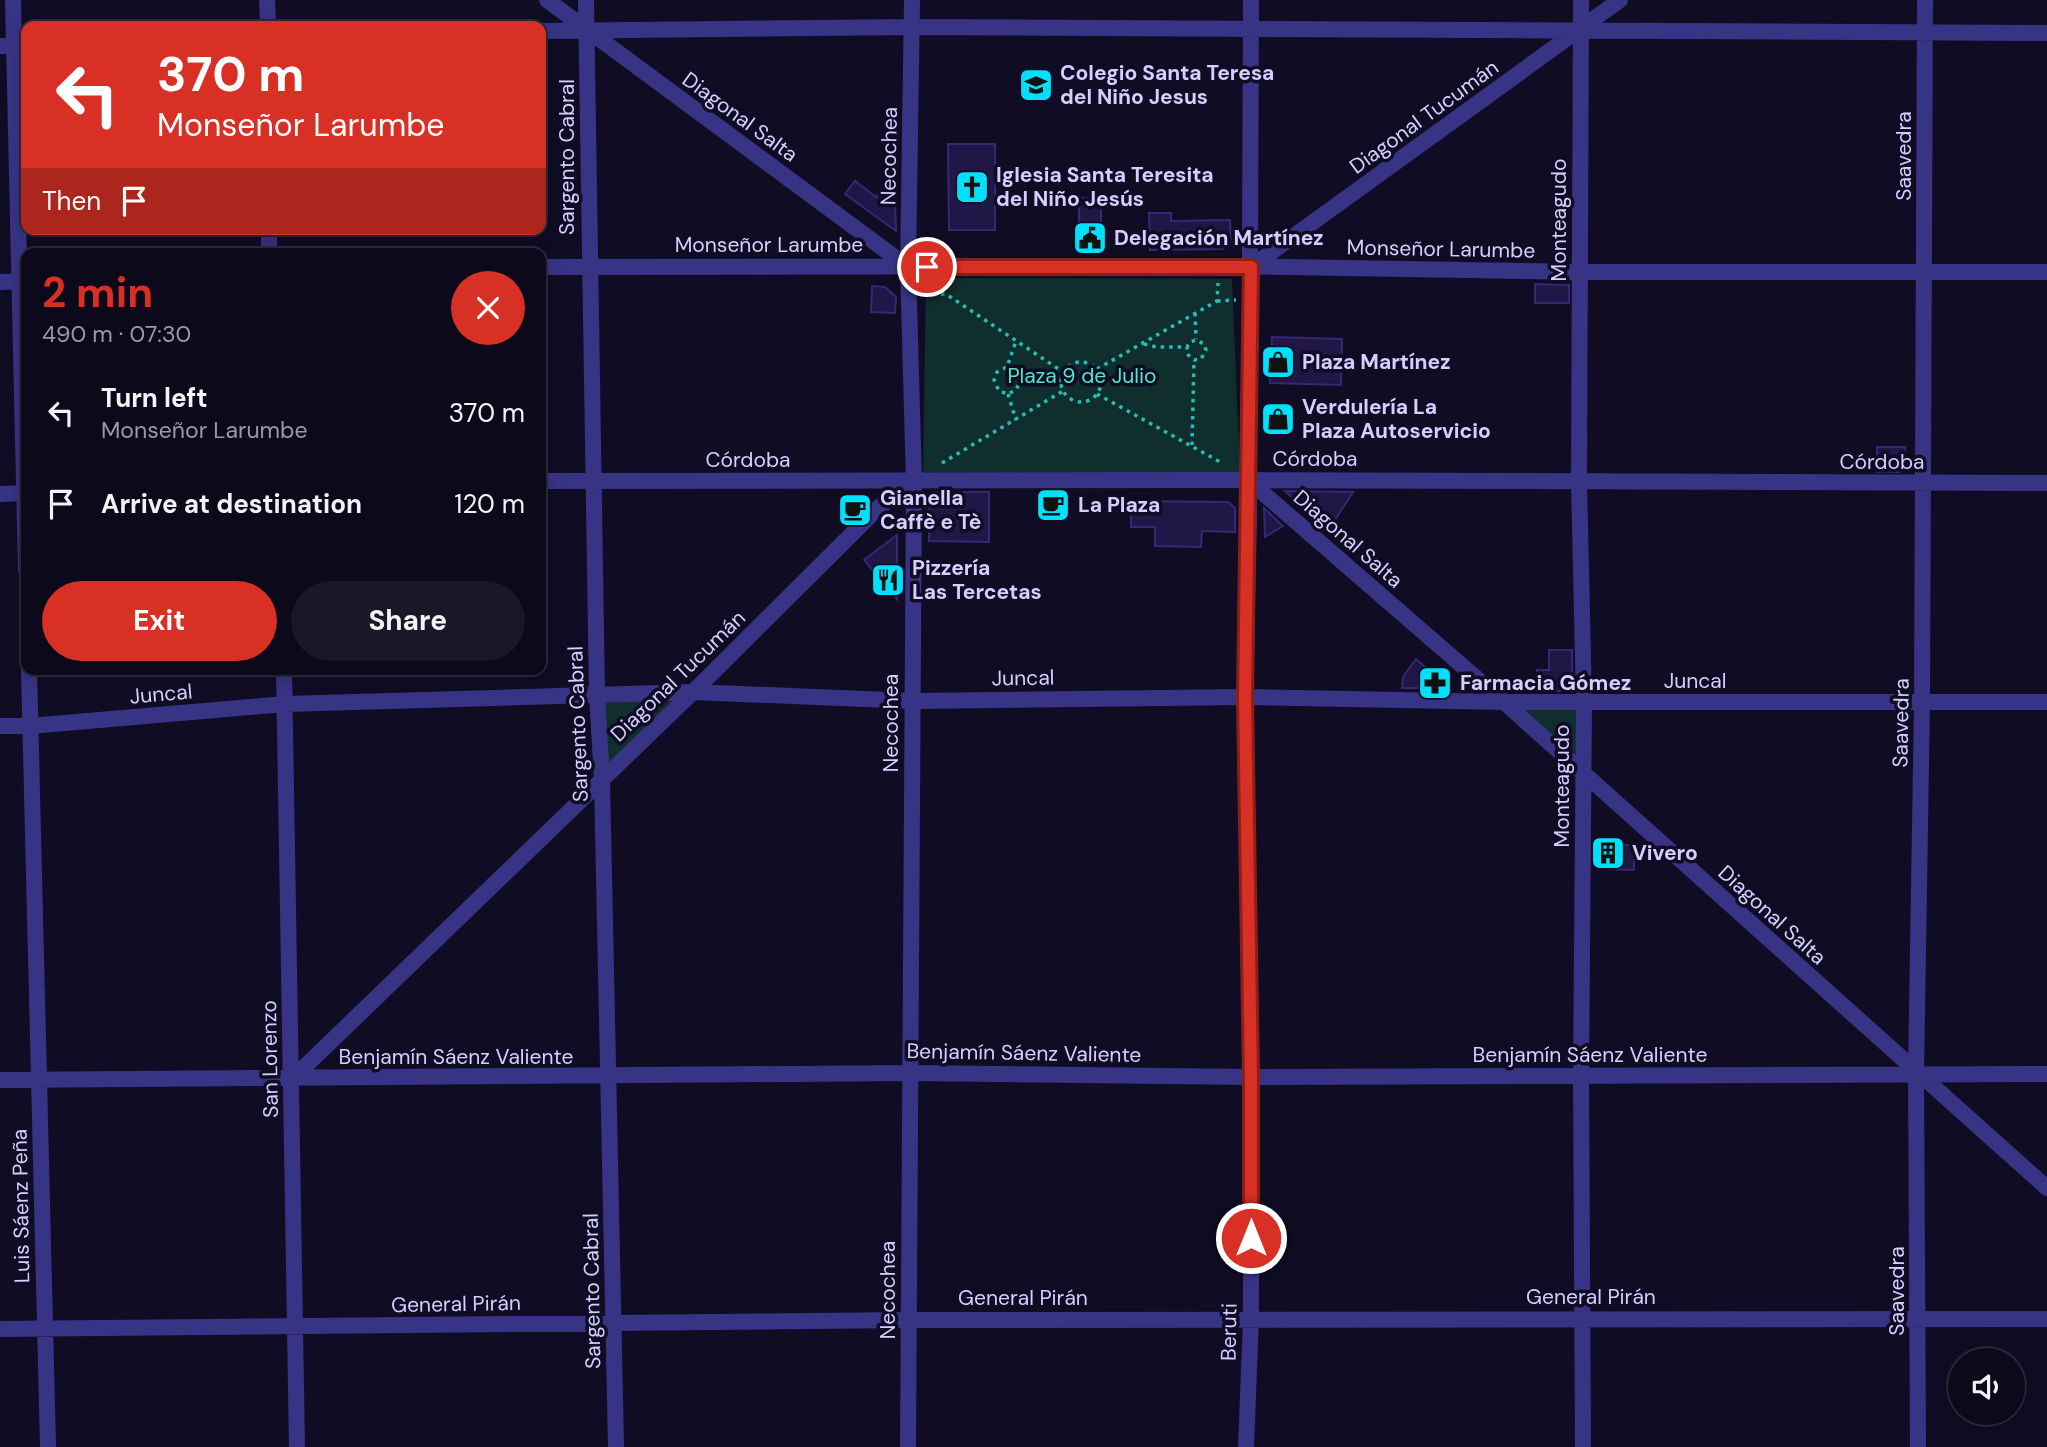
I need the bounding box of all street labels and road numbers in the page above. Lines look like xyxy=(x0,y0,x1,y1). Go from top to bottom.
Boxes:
street label: Diagonal Tucumán xyxy=(1344,54,1504,180)
street label: Diagonal Salta xyxy=(677,66,803,168)
street label: Sargento Cabral xyxy=(553,79,581,235)
street label: Necochea xyxy=(874,107,904,205)
street label: Saavedra xyxy=(1890,111,1918,201)
street label: Monteagudo xyxy=(1545,159,1573,281)
street label: Monseñor Larumbe xyxy=(675,231,863,259)
street label: Monseñor Larumbe xyxy=(1346,233,1536,265)
street label: Córdoba xyxy=(1272,445,1358,473)
street label: Córdoba xyxy=(705,446,791,474)
street label: Córdoba xyxy=(1839,448,1925,476)
street label: Diagonal Salta xyxy=(1287,484,1409,594)
street label: Diagonal Tucumán xyxy=(604,604,752,748)
street label: Sargento Cabral xyxy=(561,646,595,802)
street label: Juncal xyxy=(991,663,1055,693)
street label: Juncal xyxy=(1664,667,1726,695)
street label: Necochea xyxy=(877,674,905,772)
street label: Juncal xyxy=(129,677,193,711)
street label: Saavedra xyxy=(1886,678,1916,768)
street label: Monteagudo xyxy=(1548,725,1576,847)
street label: Diagonal Salta xyxy=(1712,859,1832,971)
street label: San Lorenzo xyxy=(255,1000,285,1118)
street label: Benjamín Sáenz Valiente xyxy=(906,1037,1142,1069)
street label: Benjamín Sáenz Valiente xyxy=(1473,1041,1707,1069)
street label: Benjamín Sáenz Valiente xyxy=(339,1043,573,1071)
street label: Luis Sáenz Peña xyxy=(6,1129,36,1283)
street label: Sargento Cabral xyxy=(577,1213,607,1369)
street label: Necochea xyxy=(874,1241,902,1339)
street label: Saavedra xyxy=(1883,1246,1911,1336)
street label: General Pirán xyxy=(1526,1283,1656,1311)
street label: General Pirán xyxy=(958,1284,1088,1312)
street label: General Pirán xyxy=(391,1289,521,1319)
street label: Beruti xyxy=(1214,1303,1244,1361)

